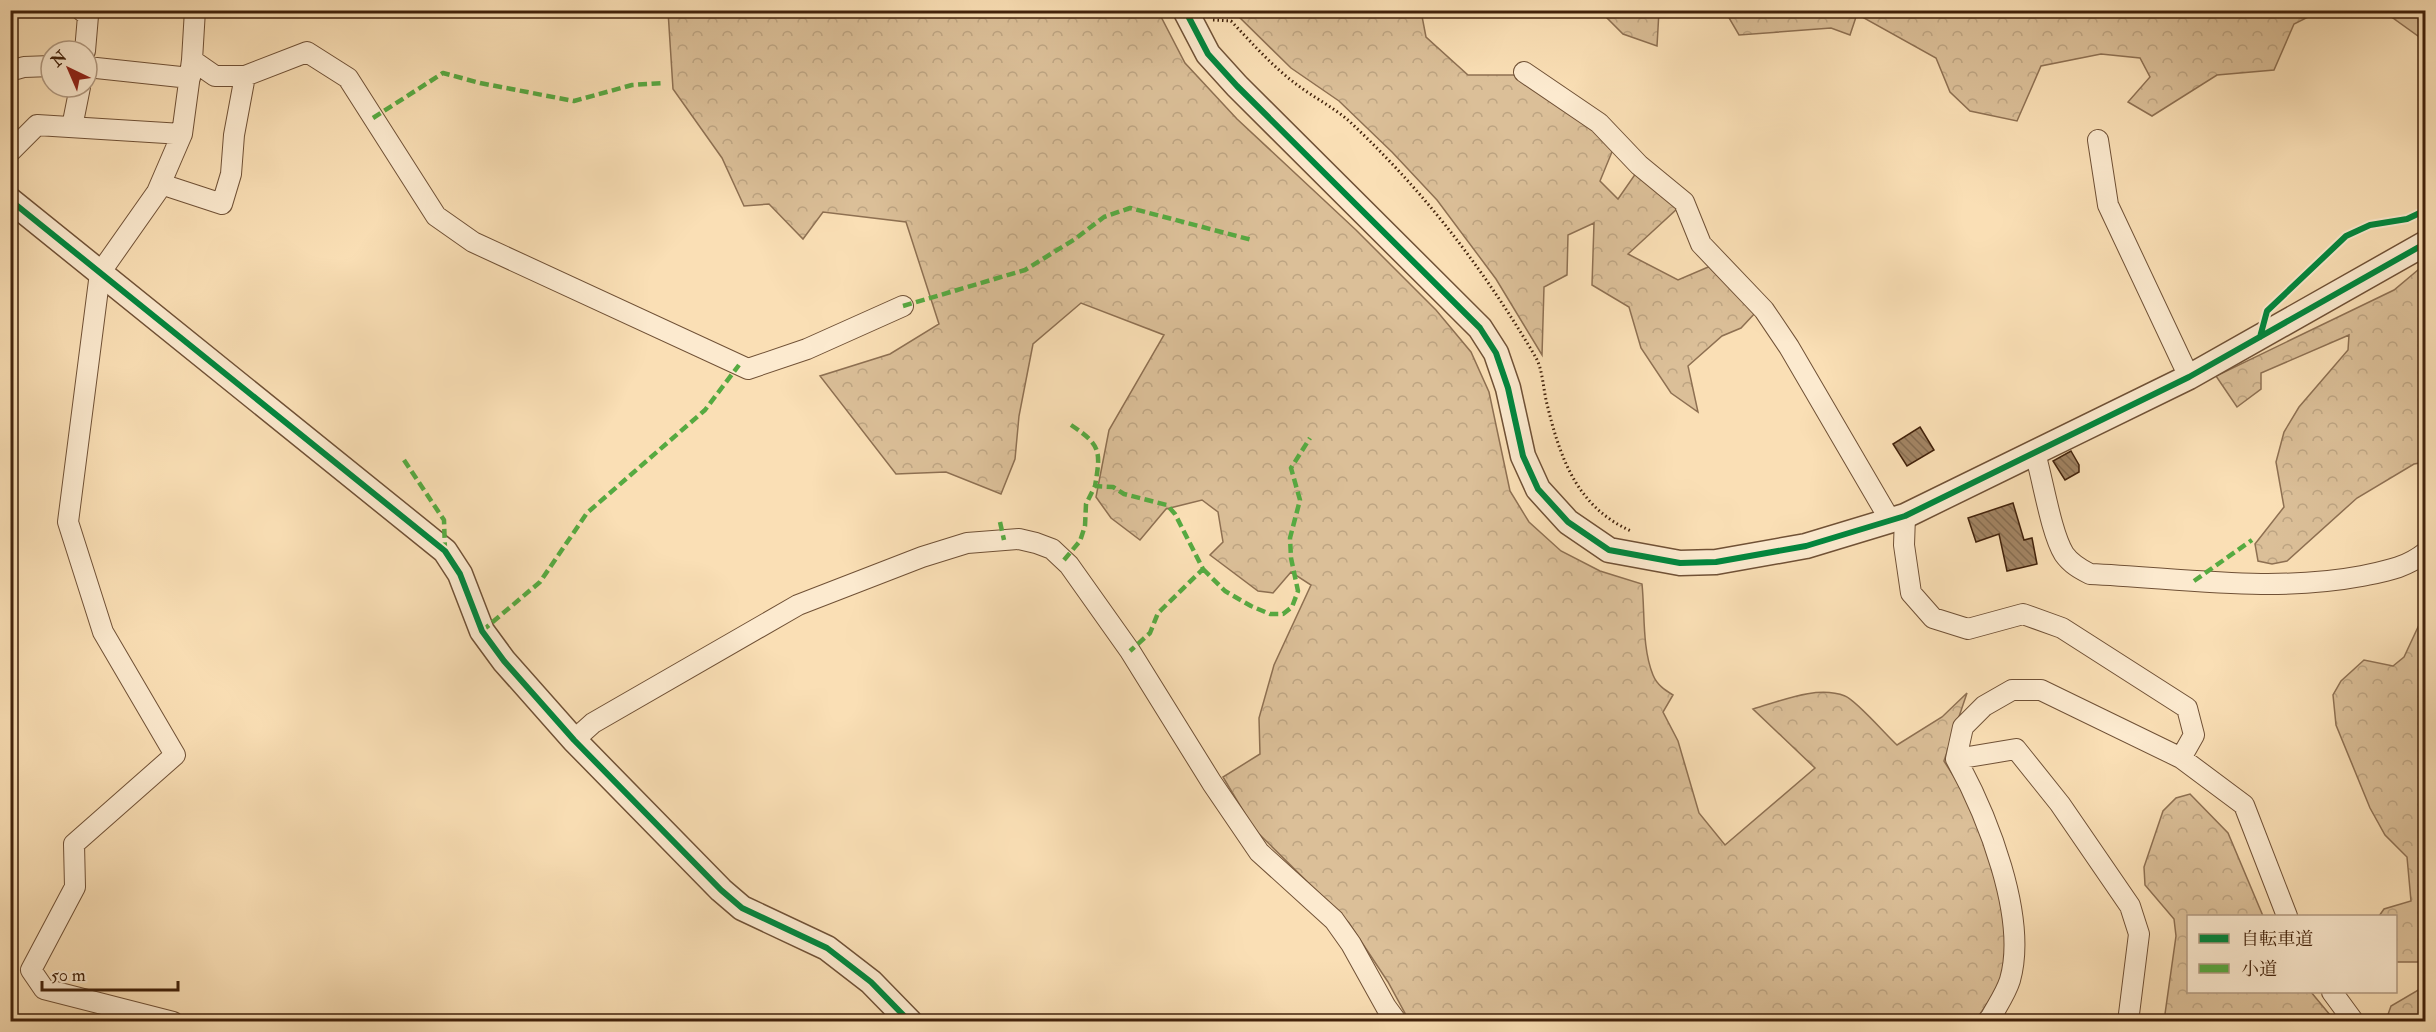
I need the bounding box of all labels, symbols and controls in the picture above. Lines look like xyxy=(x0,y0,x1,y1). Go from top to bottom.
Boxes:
north arrow xyxy=(39,39,99,99)
text: N xyxy=(46,46,72,72)
legend xyxy=(2187,915,2397,993)
text: 自転車道 xyxy=(2241,928,2313,951)
scale bar xyxy=(42,954,178,992)
text: 小道 xyxy=(2241,958,2277,981)
text: 50 m xyxy=(51,964,86,987)

